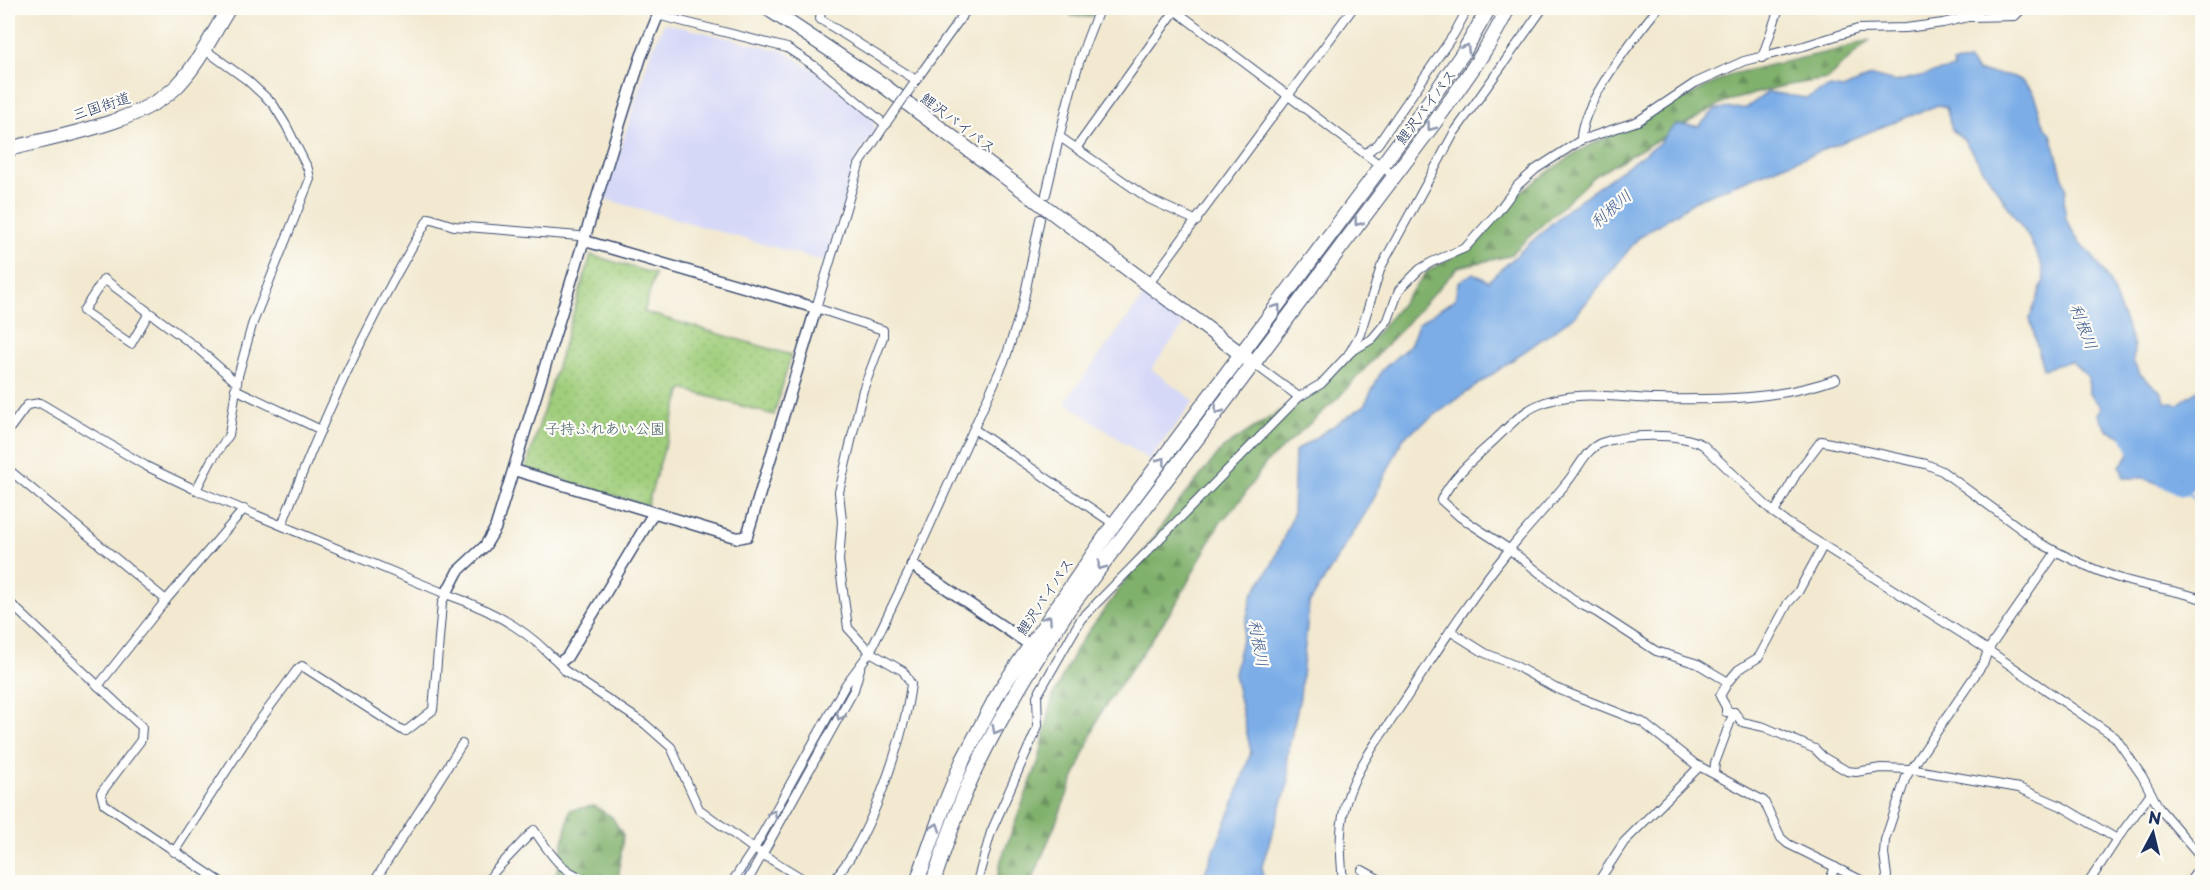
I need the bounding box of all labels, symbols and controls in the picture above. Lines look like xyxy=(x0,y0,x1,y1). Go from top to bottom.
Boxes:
one-way arrow xyxy=(1458,44,1470,54)
street label: 鯉沢バイパス xyxy=(1389,63,1461,149)
street label: 三国街道 xyxy=(69,85,133,125)
street label: 鯉沢バイパス xyxy=(916,86,1002,158)
one-way arrow xyxy=(1427,120,1438,131)
water label: 利根川 xyxy=(1584,183,1636,233)
one-way arrow xyxy=(1354,216,1365,227)
water label: 利根川 xyxy=(2065,299,2105,353)
one-way arrow xyxy=(1269,303,1280,314)
one-way arrow xyxy=(1214,404,1225,415)
park label: 子持ふれあい公園 xyxy=(545,416,665,439)
one-way arrow xyxy=(1154,456,1165,467)
street label: 鯉沢バイパス xyxy=(1009,552,1079,640)
one-way arrow xyxy=(1097,560,1108,571)
one-way arrow xyxy=(1041,615,1052,626)
water label: 利根川 xyxy=(1244,617,1276,669)
one-way arrow xyxy=(836,710,847,721)
one-way arrow xyxy=(992,724,1003,734)
north arrow xyxy=(2123,803,2183,863)
text: N xyxy=(2147,804,2163,830)
one-way arrow xyxy=(766,810,777,820)
one-way arrow xyxy=(929,822,942,833)

